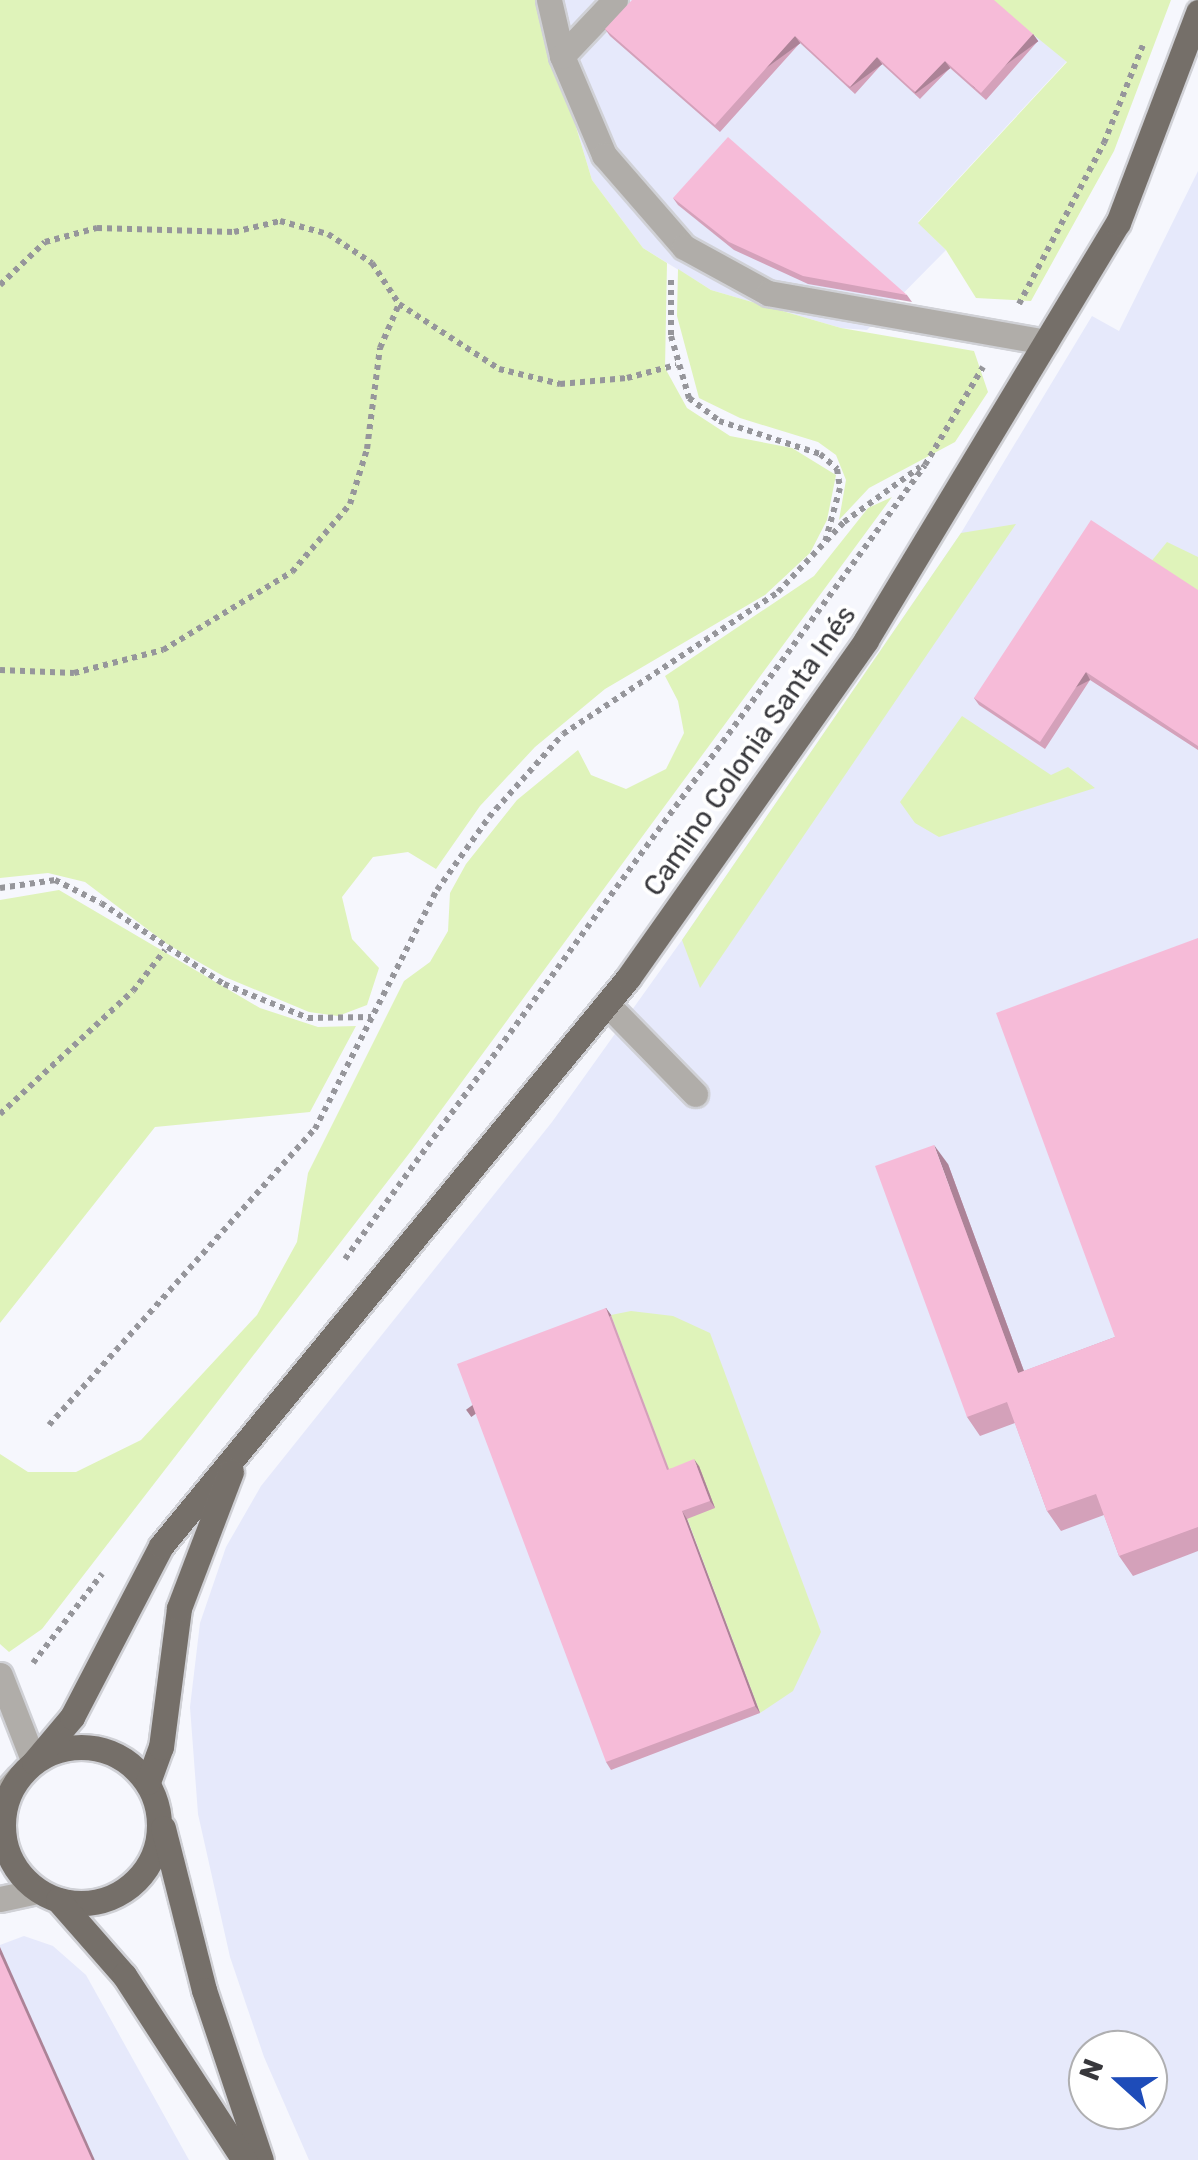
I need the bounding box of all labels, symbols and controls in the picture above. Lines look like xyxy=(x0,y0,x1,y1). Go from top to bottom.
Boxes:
street label: Camino Colonia Santa Inés xyxy=(637,599,863,903)
north arrow xyxy=(1068,2030,1168,2130)
text: N xyxy=(1072,2054,1110,2085)

